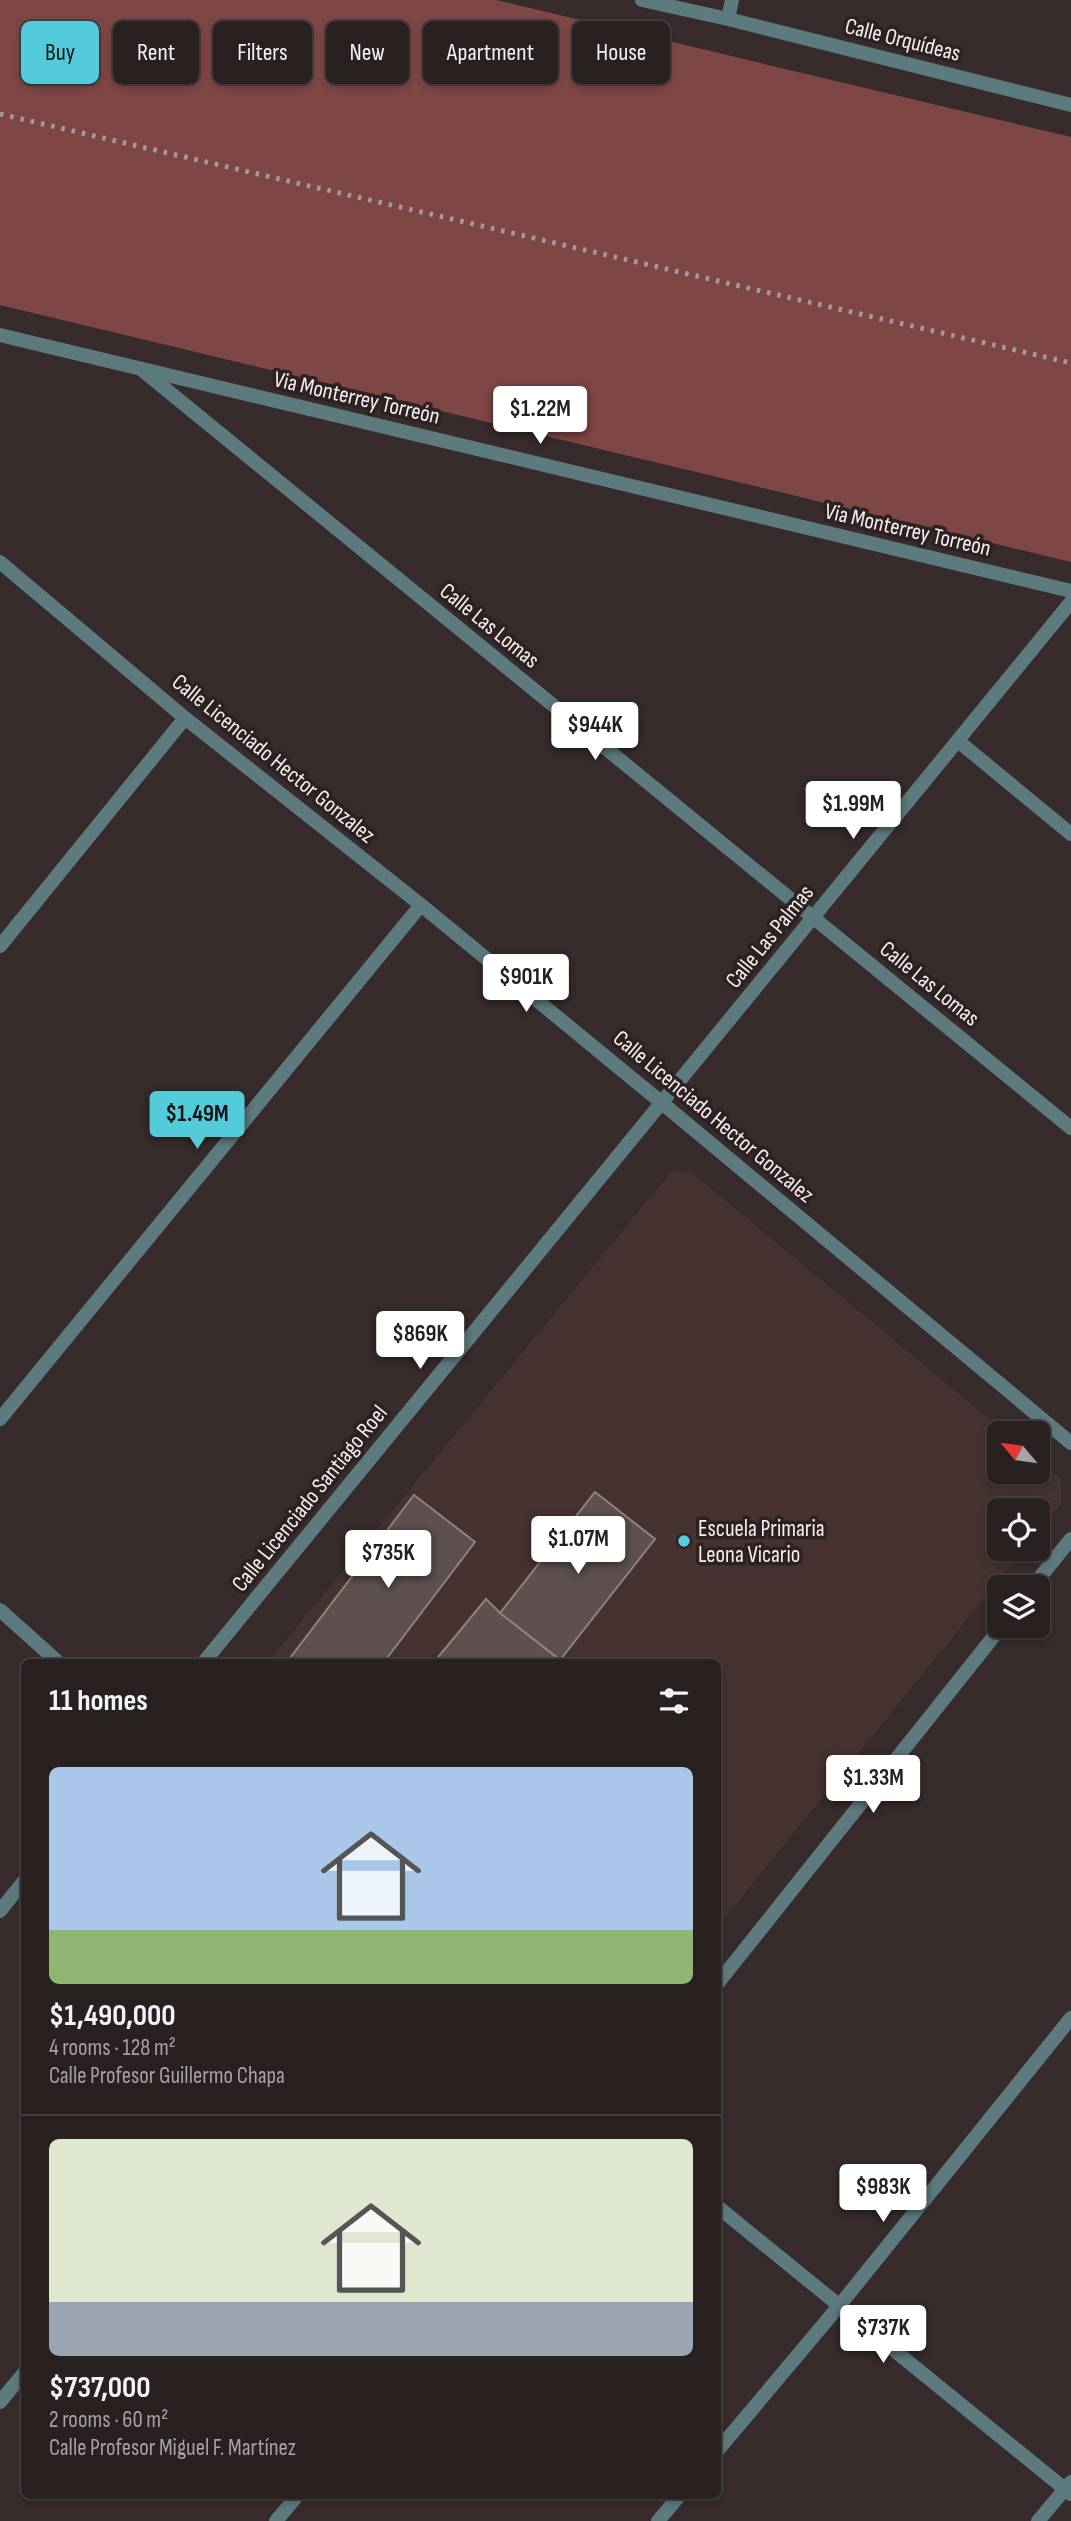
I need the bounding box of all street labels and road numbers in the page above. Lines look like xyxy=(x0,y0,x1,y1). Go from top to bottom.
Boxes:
street label: Calle Orquídeas xyxy=(842,12,963,68)
street label: Via Monterrey Torreón xyxy=(271,365,443,431)
street label: Via Monterrey Torreón xyxy=(822,497,994,563)
street label: Calle Las Lomas xyxy=(434,577,545,674)
street label: Calle Licenciado Hector Gonzalez xyxy=(166,668,381,849)
street label: Calle Las Palmas xyxy=(720,879,820,994)
street label: Calle Las Lomas xyxy=(874,935,985,1032)
street label: Calle Licenciado Hector Gonzalez xyxy=(607,1025,820,1209)
street label: Calle Licenciado Santiago Roel xyxy=(226,1400,394,1597)

